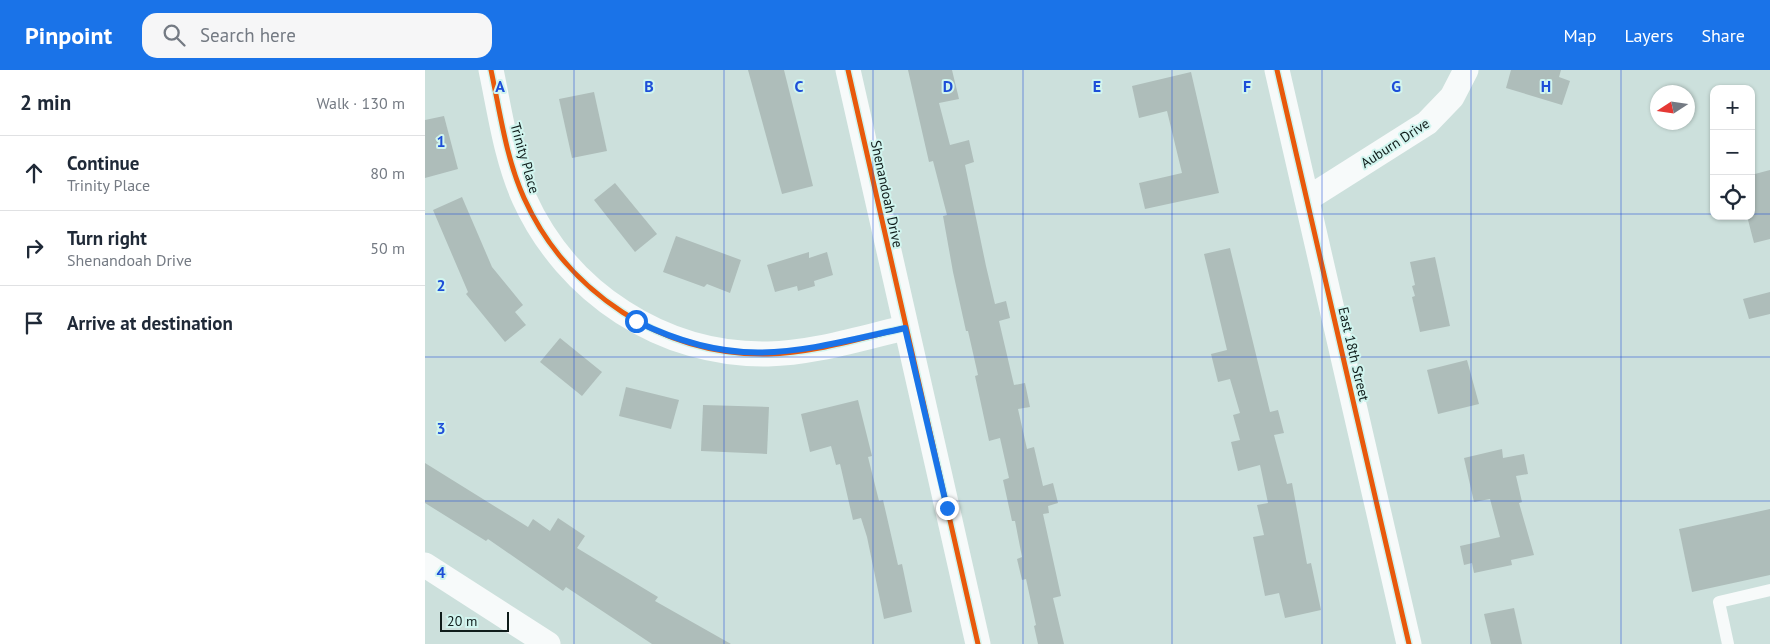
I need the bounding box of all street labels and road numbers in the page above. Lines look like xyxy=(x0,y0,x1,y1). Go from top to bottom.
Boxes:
street label: Auburn Drive xyxy=(1357,114,1433,172)
street label: Trinity Place xyxy=(506,121,544,195)
street label: Shenandoah Drive xyxy=(867,139,907,249)
street label: East 18th Street xyxy=(1334,305,1374,403)

